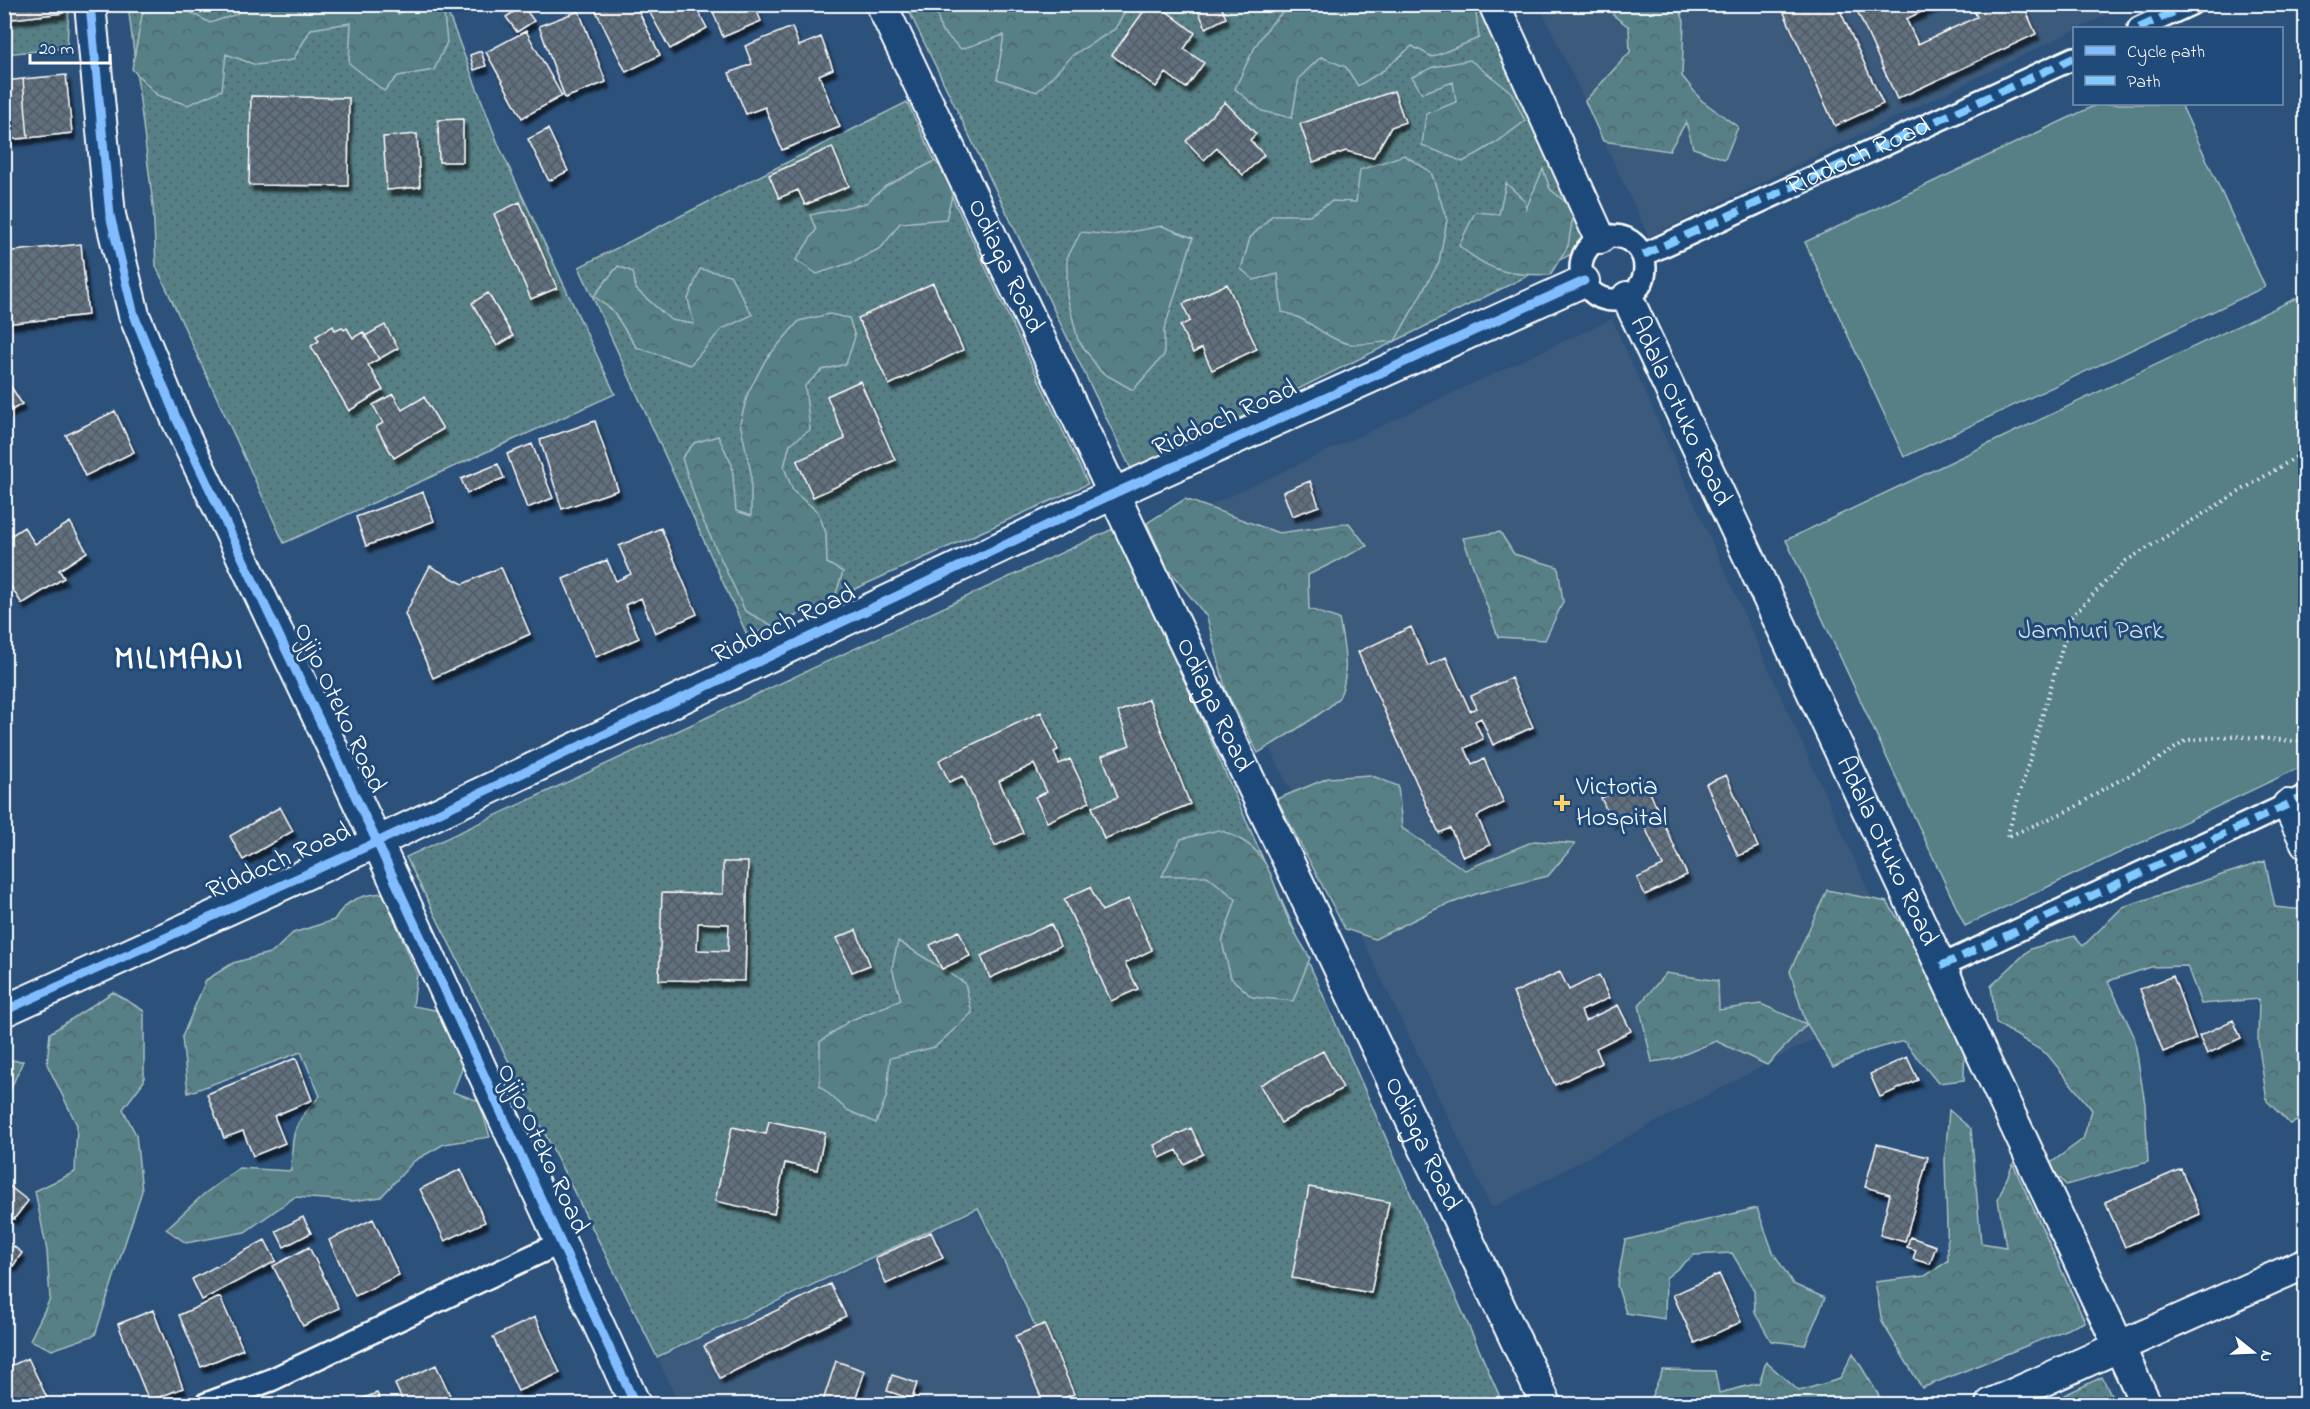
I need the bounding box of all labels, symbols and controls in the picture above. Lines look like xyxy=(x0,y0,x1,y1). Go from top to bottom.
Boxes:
scale bar xyxy=(30,27,110,65)
legend xyxy=(2073,27,2283,105)
text: 20 m xyxy=(39,37,74,63)
text: Cycle path xyxy=(2127,40,2205,66)
text: Path xyxy=(2127,70,2161,96)
street label: Riddoch Road xyxy=(1780,107,1937,206)
street label: Odiaga Road xyxy=(957,192,1054,340)
street label: Adala Otuko Road xyxy=(1619,310,1742,513)
street label: Riddoch Road xyxy=(1147,370,1303,468)
street label: Riddoch Road xyxy=(706,575,862,675)
park label: Jamhuri Park xyxy=(2018,612,2164,651)
street label: Ojijo Oteko Road xyxy=(282,616,396,800)
street label: Odiaga Road xyxy=(1165,631,1263,779)
district label: MILIMANI xyxy=(114,636,244,684)
street label: Adala Otuko Road xyxy=(1825,750,1948,953)
place label: Victoria Hospital xyxy=(1575,768,1667,838)
marker: Victoria Hospital xyxy=(1553,794,1571,812)
street label: Riddoch Road xyxy=(201,813,357,911)
street label: Ojijo Oteko Road xyxy=(485,1057,599,1241)
street label: Odiaga Road xyxy=(1374,1070,1471,1218)
north arrow xyxy=(2223,1322,2283,1382)
text: N xyxy=(2252,1347,2278,1365)

